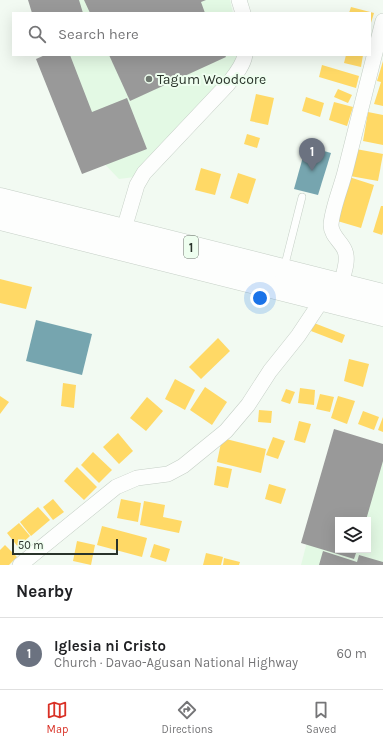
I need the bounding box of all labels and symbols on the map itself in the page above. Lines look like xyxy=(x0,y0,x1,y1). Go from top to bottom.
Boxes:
place label: Tagum Woodcore xyxy=(157,71,266,88)
marker: Tagum Woodcore xyxy=(144,74,154,84)
pin: 1 xyxy=(299,138,325,171)
road number: 1 xyxy=(184,236,198,258)
your location xyxy=(250,288,270,308)
scale bar xyxy=(12,537,118,556)

